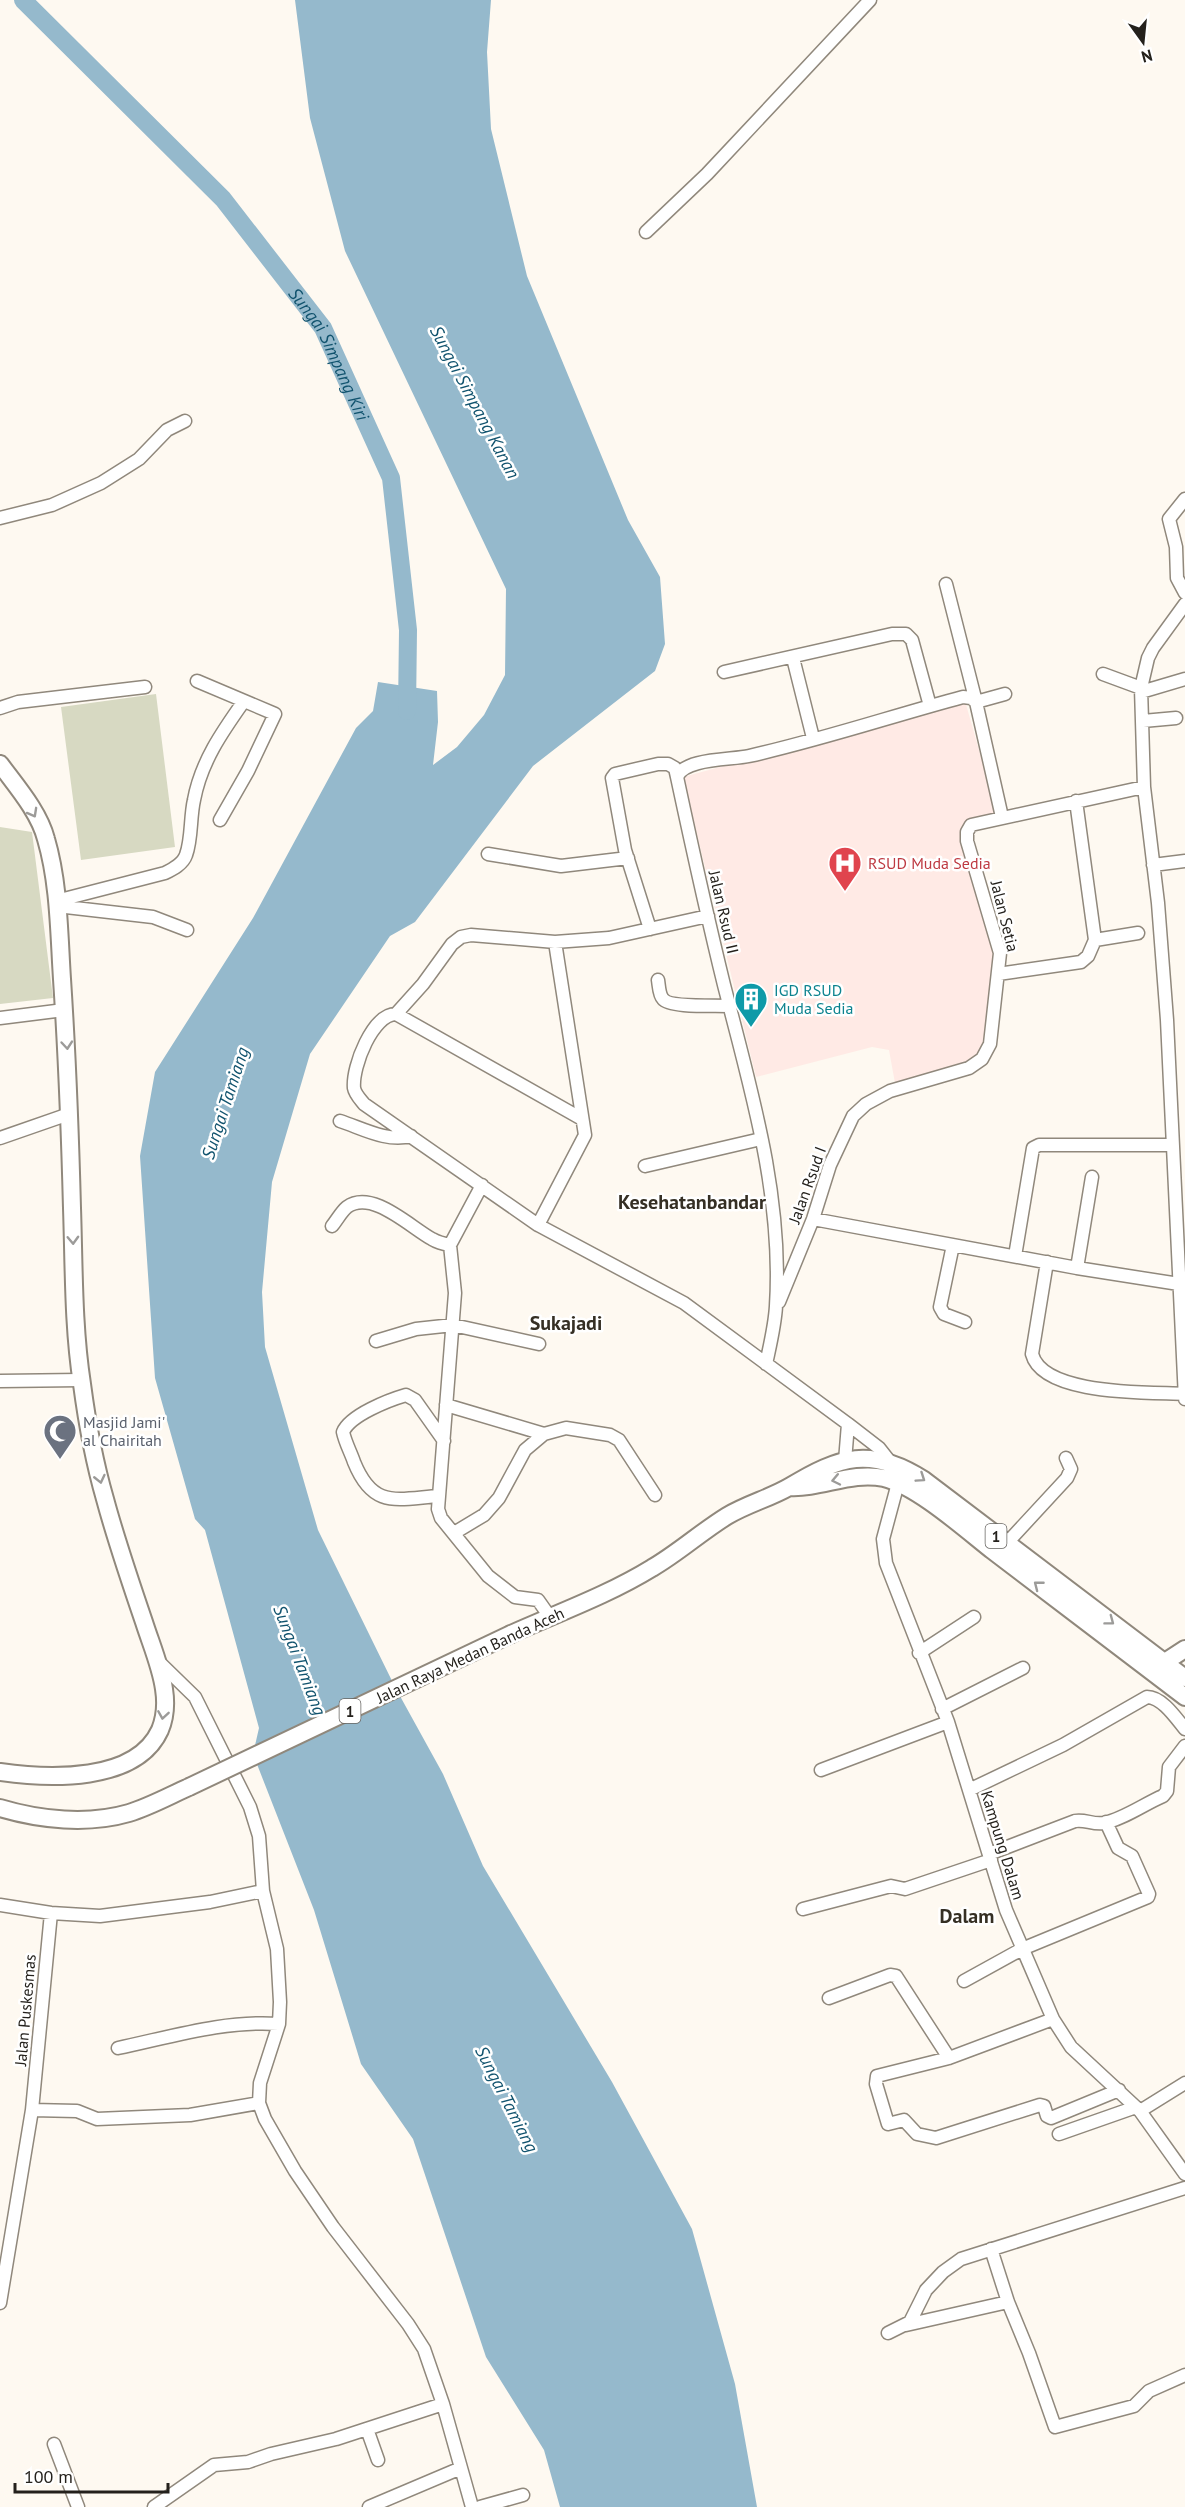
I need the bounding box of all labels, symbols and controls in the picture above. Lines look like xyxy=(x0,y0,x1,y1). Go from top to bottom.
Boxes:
north arrow xyxy=(1113,12,1173,72)
text: N xyxy=(1139,45,1155,68)
water label: Sungai Simpang Kiri xyxy=(284,282,375,425)
water label: Sungai Simpang Kanan xyxy=(425,322,525,482)
one-way arrow xyxy=(26,806,37,817)
hospital icon: RSUD Muda Sedia xyxy=(827,845,863,892)
place label: RSUD Muda Sedia xyxy=(868,853,991,873)
street label: Jalan Rsud II xyxy=(704,867,743,956)
street label: Jalan Setia xyxy=(986,877,1023,954)
place label: IGD RSUD Muda Sedia xyxy=(774,980,854,1018)
building icon: IGD RSUD Muda Sedia xyxy=(733,981,769,1028)
one-way arrow xyxy=(60,1040,73,1049)
water label: Sungai Tamiang xyxy=(196,1044,254,1162)
street label: Jalan Rsud I xyxy=(783,1144,830,1227)
district label: Kesehatanbandar xyxy=(618,1189,766,1215)
one-way arrow xyxy=(67,1235,79,1244)
district label: Sukajadi xyxy=(530,1310,602,1336)
place label: Masjid Jami' al Chairitah xyxy=(83,1412,165,1450)
mosque icon: Masjid Jami' al Chairitah xyxy=(42,1413,78,1460)
one-way arrow xyxy=(914,1471,925,1482)
one-way arrow xyxy=(831,1473,841,1486)
one-way arrow xyxy=(92,1474,105,1484)
road number: 1 xyxy=(986,1524,1006,1548)
one-way arrow xyxy=(1034,1582,1045,1593)
water label: Sungai Tamiang xyxy=(268,1602,332,1718)
street label: Jalan Raya Medan Banda Aceh xyxy=(372,1603,567,1708)
one-way arrow xyxy=(1103,1613,1114,1624)
road number: 1 xyxy=(340,1699,360,1723)
one-way arrow xyxy=(157,1710,170,1720)
street label: Kampung Dalam xyxy=(977,1788,1029,1902)
district label: Dalam xyxy=(940,1903,994,1929)
street label: Jalan Puskesmas xyxy=(10,1953,40,2068)
water label: Sungai Tamiang xyxy=(470,2042,544,2156)
scale bar xyxy=(15,2456,168,2494)
text: 100 m xyxy=(24,2465,73,2488)

